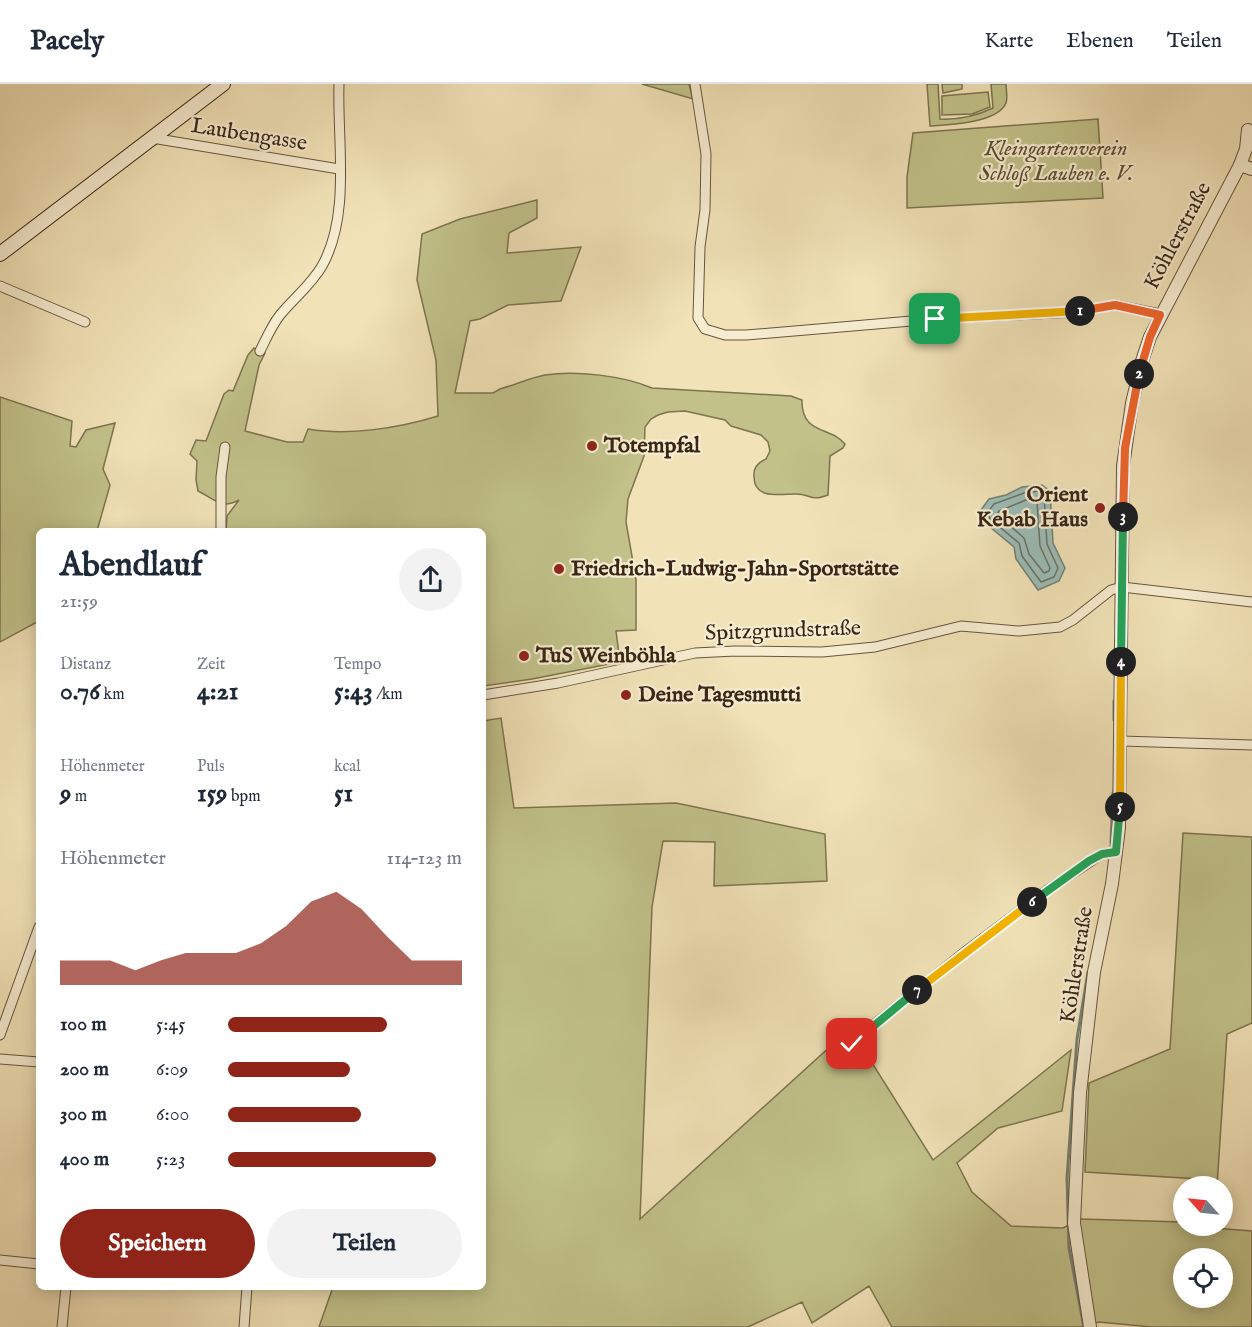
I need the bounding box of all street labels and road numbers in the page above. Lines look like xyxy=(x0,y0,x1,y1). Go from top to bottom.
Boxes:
street label: Laubengasse xyxy=(189,112,309,158)
street label: Köhlerstraße xyxy=(1138,177,1218,295)
street label: Spitzgrundstraße xyxy=(705,614,861,648)
street label: Köhlerstraße xyxy=(1054,905,1100,1025)

